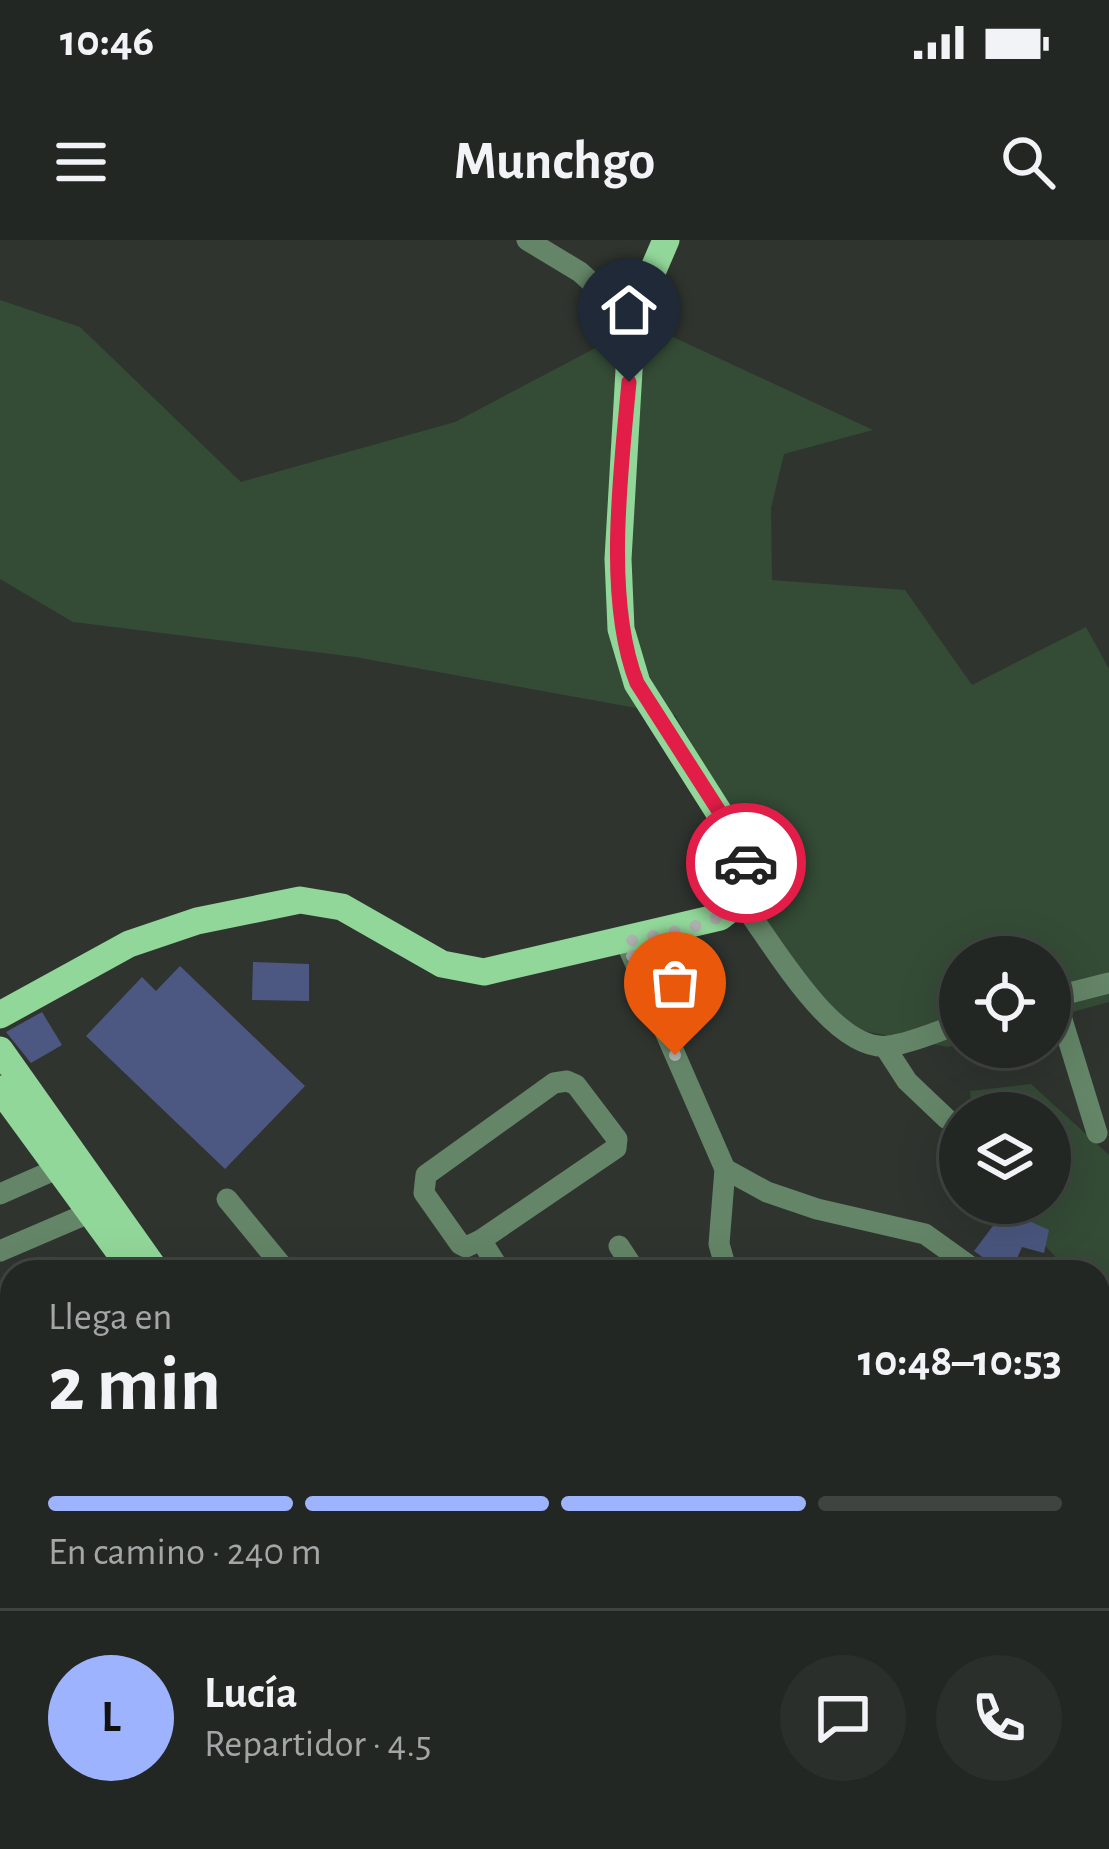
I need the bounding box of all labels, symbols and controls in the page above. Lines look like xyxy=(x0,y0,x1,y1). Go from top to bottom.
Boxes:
text: 10:46 xyxy=(60,19,154,64)
icon: menu xyxy=(48,129,114,195)
icon: search xyxy=(995,129,1061,195)
text: Munchgo xyxy=(454,135,655,189)
pin xyxy=(578,259,680,382)
icon: home xyxy=(596,277,662,343)
courier xyxy=(686,803,806,923)
icon: car xyxy=(713,830,779,896)
pin xyxy=(624,932,726,1055)
map controls xyxy=(939,936,1071,1224)
button: locate xyxy=(939,936,1071,1068)
icon: bag xyxy=(642,950,708,1016)
button: layers xyxy=(939,1092,1071,1224)
text: Llega en xyxy=(48,1298,173,1337)
text: 10:48–10:53 xyxy=(858,1339,1062,1384)
text: 2 min xyxy=(48,1347,221,1425)
text: En camino · 240 m xyxy=(48,1533,322,1572)
button: chat xyxy=(780,1655,906,1781)
button: phone xyxy=(936,1655,1062,1781)
text: Lucía xyxy=(204,1671,298,1716)
text: L xyxy=(101,1695,121,1740)
text: Repartidor · 4.5 xyxy=(204,1725,432,1764)

